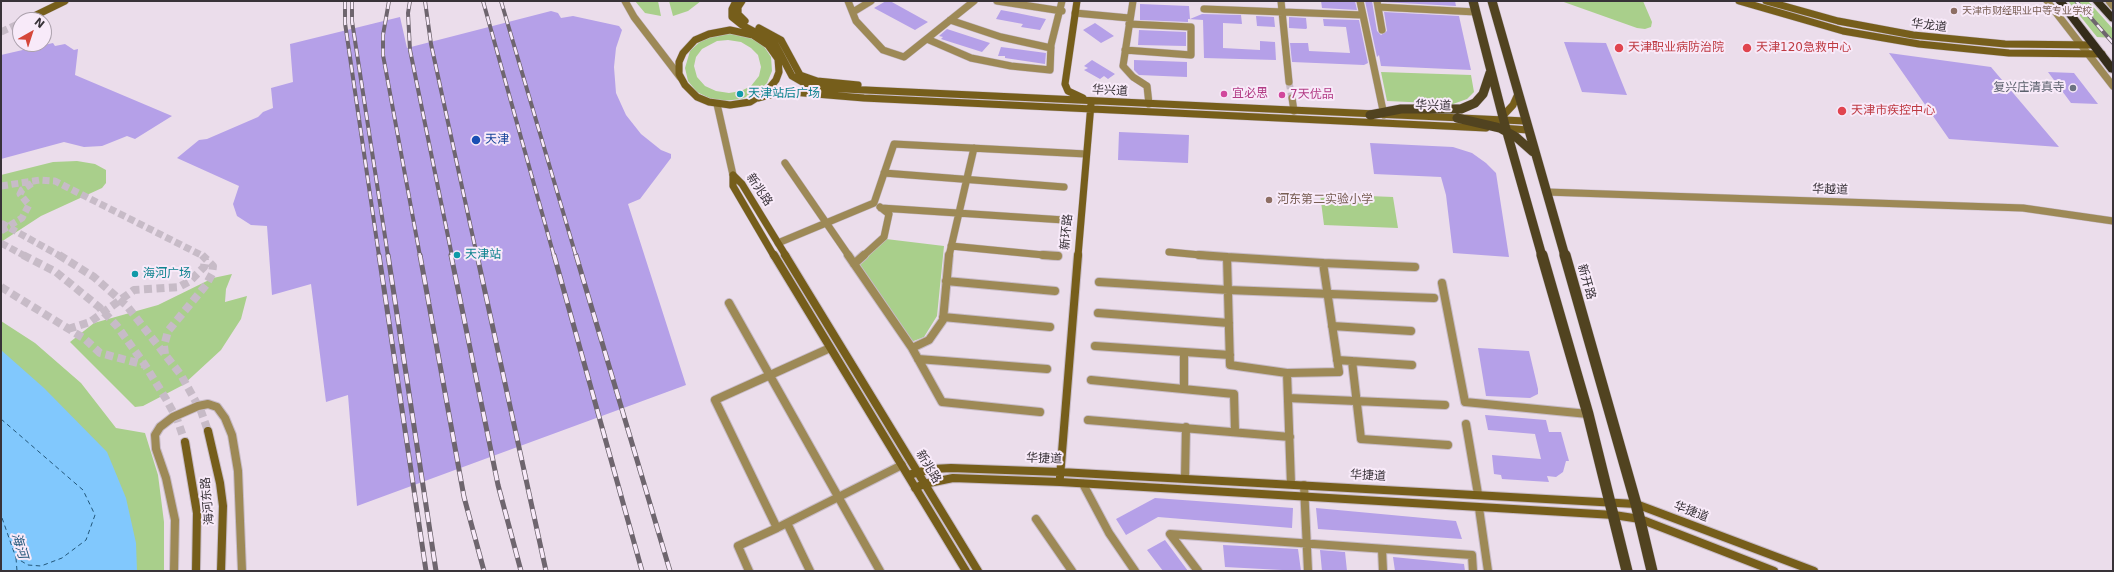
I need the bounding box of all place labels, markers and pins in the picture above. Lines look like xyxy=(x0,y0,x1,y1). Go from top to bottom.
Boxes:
place label: 天津市财经职业中等专业学校 xyxy=(1962,5,2092,17)
marker: 天津市财经职业中等专业学校 xyxy=(1949,6,1959,16)
place label: 天津职业病防治院 xyxy=(1628,41,1724,55)
place label: 天津120急救中心 xyxy=(1756,41,1851,55)
marker: 天津职业病防治院 xyxy=(1613,42,1625,54)
marker: 天津120急救中心 xyxy=(1741,42,1753,54)
place label: 复兴庄清真寺 xyxy=(1993,81,2065,95)
marker: 复兴庄清真寺 xyxy=(2068,83,2078,93)
place label: 天津站后广场 xyxy=(748,87,820,101)
place label: 宜必思 xyxy=(1232,87,1268,101)
place label: 7天优品 xyxy=(1290,88,1334,102)
marker: 天津站后广场 xyxy=(735,89,745,99)
marker: 宜必思 xyxy=(1219,89,1229,99)
marker: 7天优品 xyxy=(1277,90,1287,100)
place label: 天津市疾控中心 xyxy=(1851,104,1935,118)
marker: 天津市疾控中心 xyxy=(1836,105,1848,117)
place label: 天津 xyxy=(485,133,509,147)
marker: 天津 xyxy=(470,134,482,146)
place label: 河东第二实验小学 xyxy=(1277,193,1373,207)
marker: 河东第二实验小学 xyxy=(1264,195,1274,205)
place label: 天津站 xyxy=(465,248,501,262)
marker: 天津站 xyxy=(452,250,462,260)
place label: 海河广场 xyxy=(143,267,191,281)
marker: 海河广场 xyxy=(130,269,140,279)

